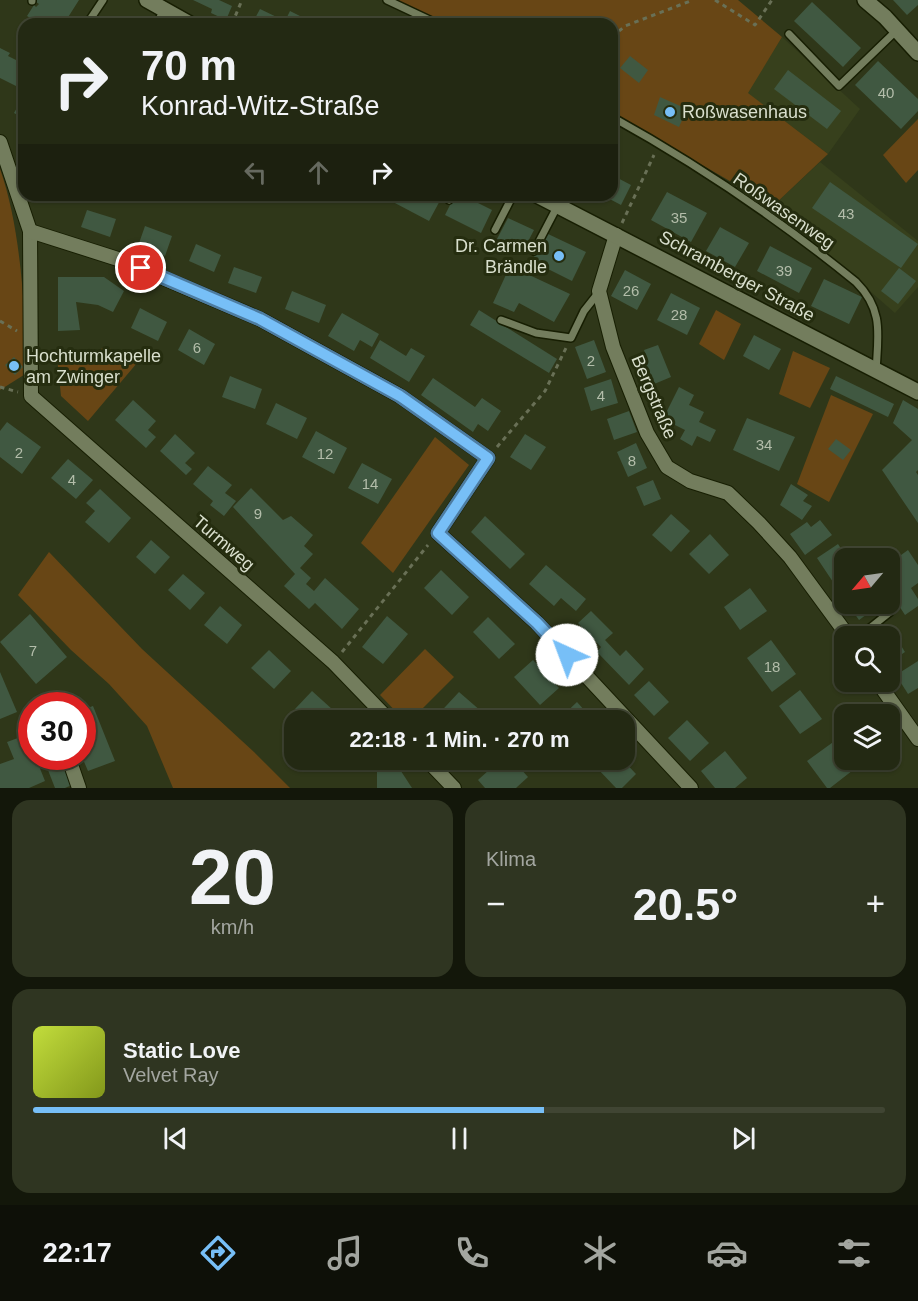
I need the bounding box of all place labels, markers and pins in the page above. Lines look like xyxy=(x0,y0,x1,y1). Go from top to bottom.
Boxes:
place label: Roßwasenhaus xyxy=(682,102,807,122)
marker: Roßwasenhaus xyxy=(663,105,677,119)
place label: Dr. Carmen Brändle xyxy=(455,236,547,277)
pin xyxy=(115,242,166,293)
marker: Dr. Carmen Brändle xyxy=(552,249,566,263)
place label: Hochturmkapelle am Zwinger xyxy=(26,346,161,387)
marker: Hochturmkapelle am Zwinger xyxy=(7,359,21,373)

